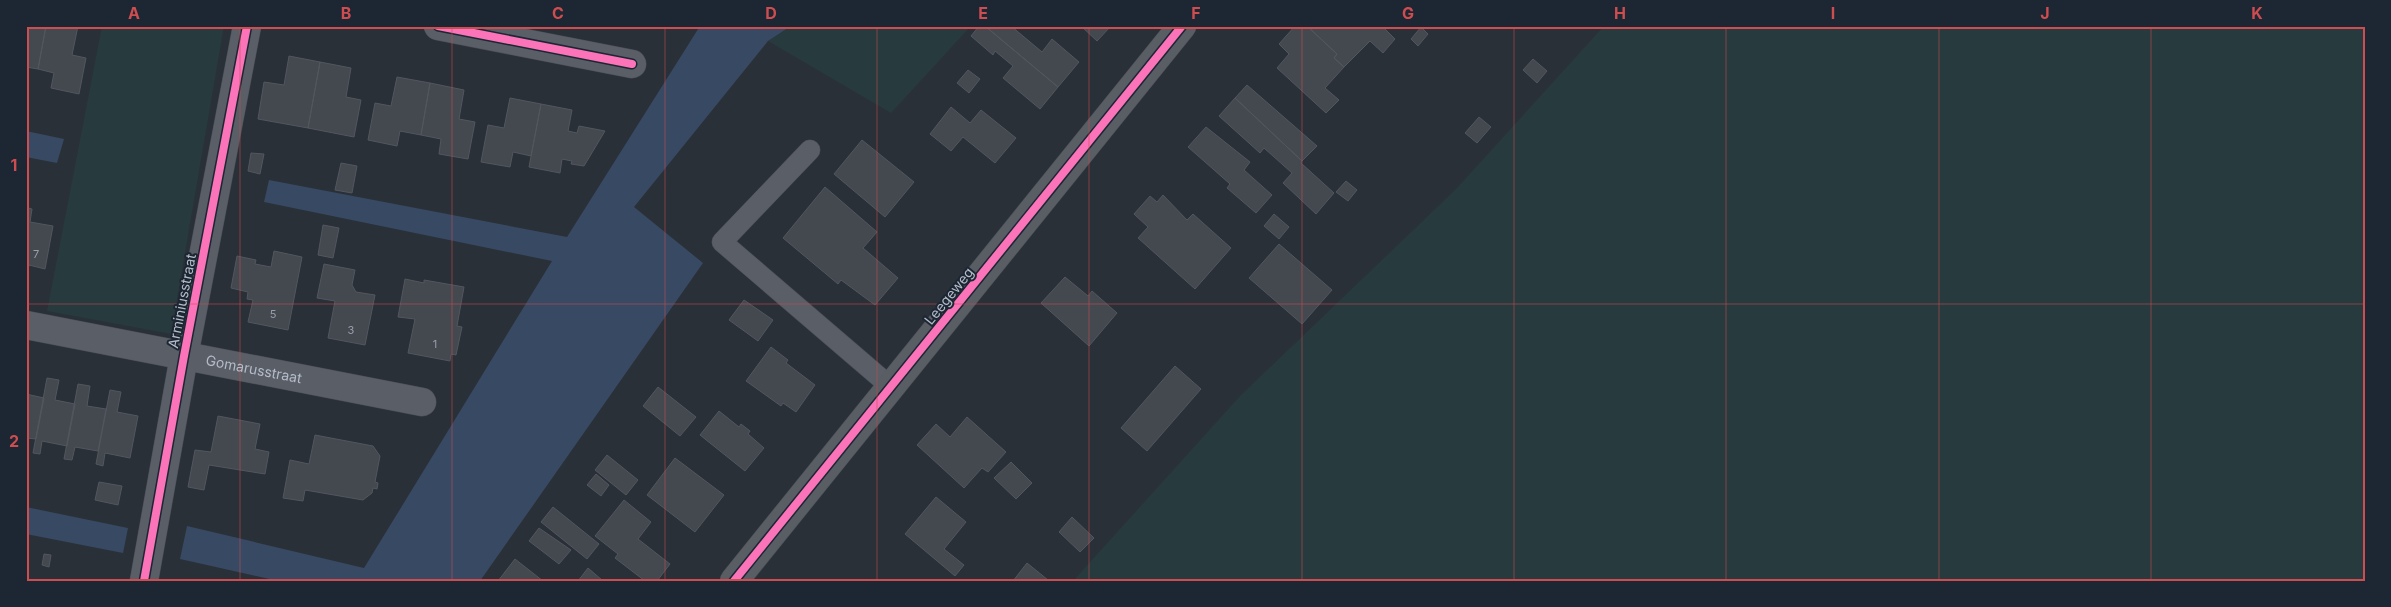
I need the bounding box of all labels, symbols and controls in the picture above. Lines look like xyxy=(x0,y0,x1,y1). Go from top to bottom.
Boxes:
text: A xyxy=(128,3,140,23)
text: B xyxy=(341,3,351,23)
text: C xyxy=(552,3,564,23)
text: D xyxy=(765,3,777,23)
text: E xyxy=(978,3,988,23)
text: F xyxy=(1191,3,1201,23)
text: G xyxy=(1402,3,1414,23)
text: H xyxy=(1614,3,1626,23)
text: I xyxy=(1831,3,1835,23)
text: J xyxy=(2040,3,2050,23)
text: K xyxy=(2251,3,2263,23)
text: 1 xyxy=(11,155,17,175)
house number: 7 xyxy=(33,247,39,261)
street label: Arminiusstraat xyxy=(164,252,199,349)
street label: Leegeweg xyxy=(920,264,977,328)
house number: 5 xyxy=(270,307,277,321)
house number: 3 xyxy=(348,323,355,337)
house number: 1 xyxy=(433,337,437,351)
street label: Gomarusstraat xyxy=(204,351,304,387)
text: 2 xyxy=(9,431,19,451)

